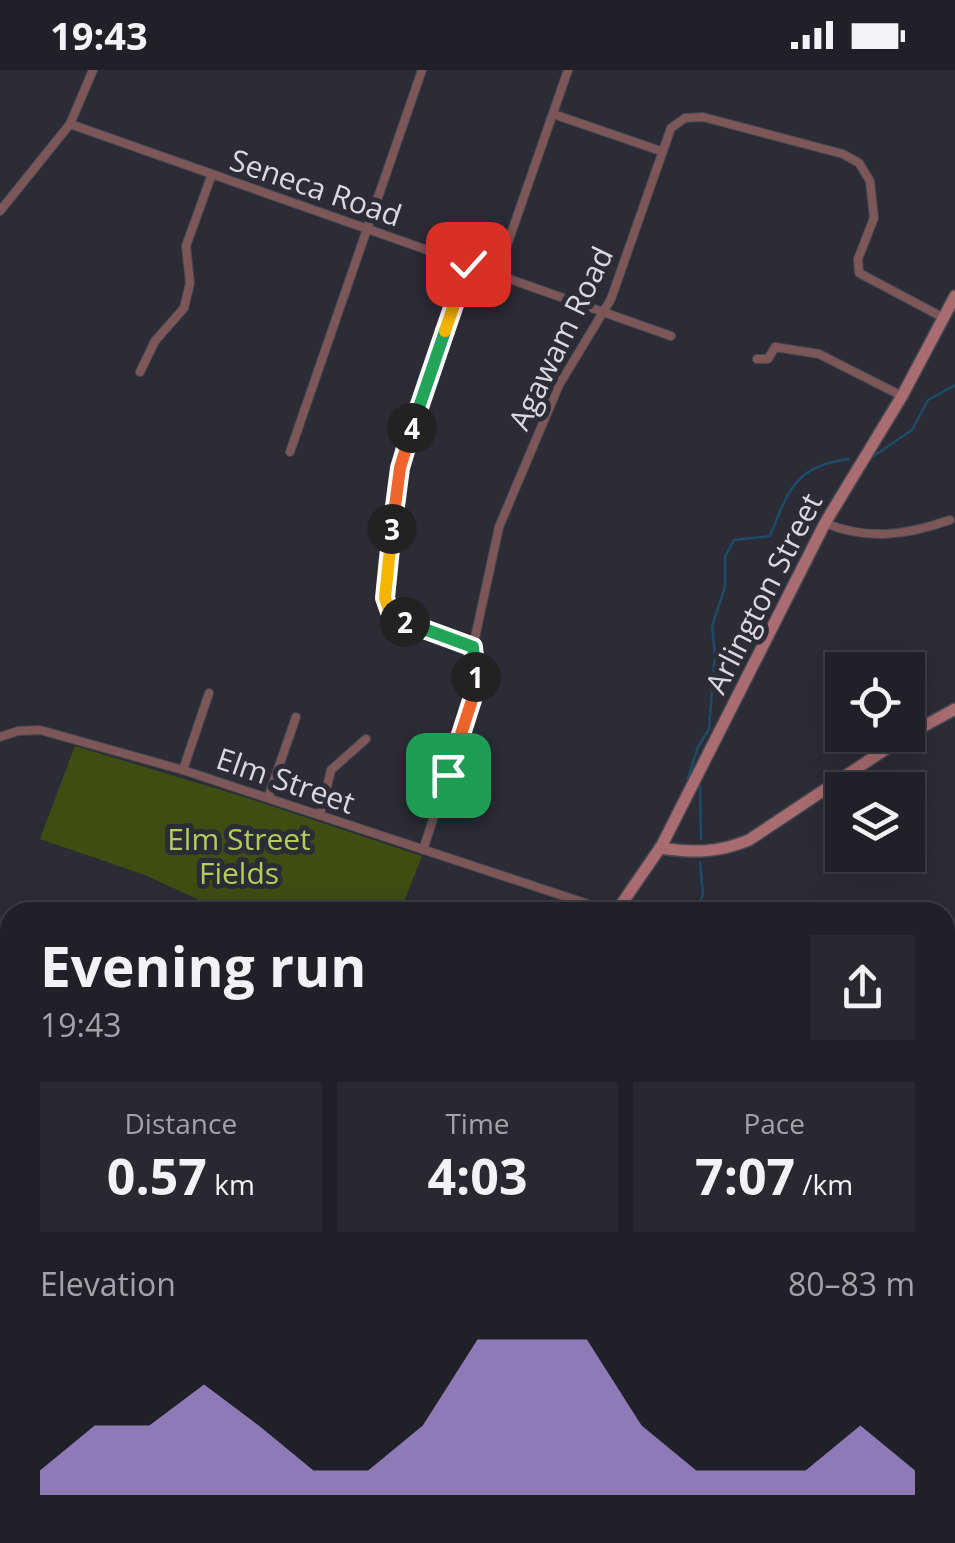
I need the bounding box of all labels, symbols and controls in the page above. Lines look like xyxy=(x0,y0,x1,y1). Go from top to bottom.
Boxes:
text: 19:43 xyxy=(50,9,148,61)
street label: Seneca Road xyxy=(225,138,407,236)
pin xyxy=(426,222,511,307)
icon: check xyxy=(441,237,496,292)
street label: Agawam Road xyxy=(498,240,622,436)
pin: 4 xyxy=(387,403,437,453)
text: 4 xyxy=(404,409,420,447)
street label: Arlington Street xyxy=(695,486,831,700)
pin: 3 xyxy=(367,504,417,554)
text: 3 xyxy=(384,510,400,548)
pin: 2 xyxy=(380,597,430,647)
text: 2 xyxy=(397,603,413,641)
pin: 1 xyxy=(451,652,501,702)
map controls xyxy=(825,652,925,872)
button: locate xyxy=(825,652,925,752)
text: 1 xyxy=(468,658,484,696)
pin xyxy=(406,733,491,818)
street label: Elm Street xyxy=(211,737,361,823)
icon: arrive xyxy=(421,748,476,803)
button: layers xyxy=(825,772,925,872)
park label: Elm Street Fields xyxy=(167,818,311,893)
text: Evening run xyxy=(40,928,366,1003)
button: share xyxy=(810,935,915,1040)
text: 19:43 xyxy=(40,1003,122,1046)
text: Distance xyxy=(125,1104,237,1142)
text: Time xyxy=(445,1104,510,1142)
text: Pace xyxy=(743,1104,805,1142)
text: 0.57 xyxy=(107,1142,207,1210)
text: 4:03 xyxy=(427,1142,528,1210)
text: 7:07 xyxy=(695,1142,795,1210)
text: km xyxy=(207,1165,255,1203)
text: /km xyxy=(795,1165,853,1203)
text: Elevation xyxy=(40,1262,176,1305)
text: 80–83 m xyxy=(788,1262,915,1305)

